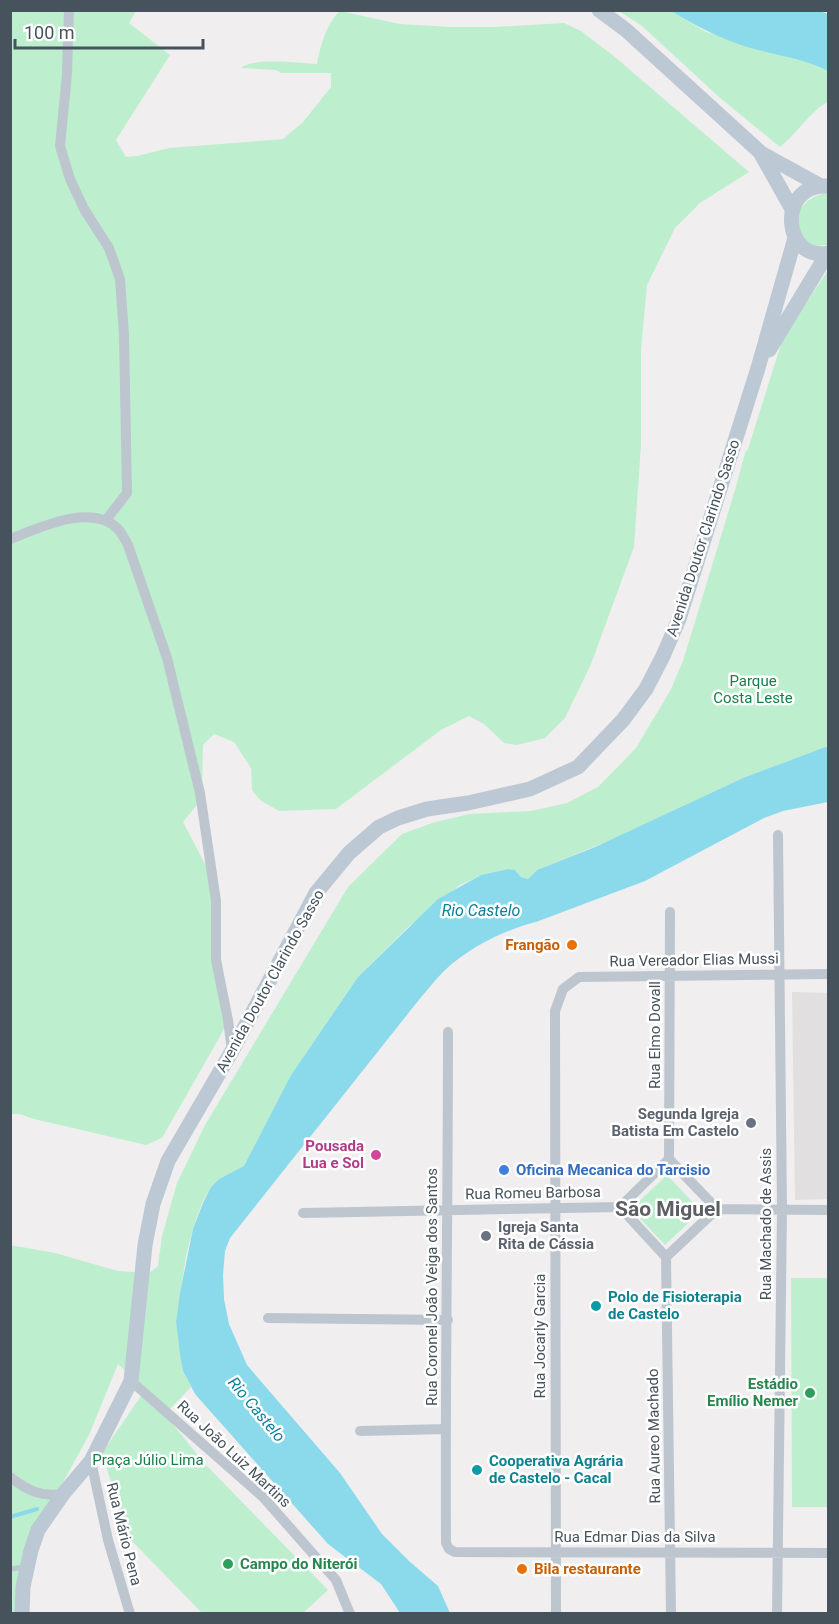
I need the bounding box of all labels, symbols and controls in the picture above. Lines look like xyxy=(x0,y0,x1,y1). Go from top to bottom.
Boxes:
scale bar xyxy=(15,12,202,50)
text: 100 m xyxy=(24,22,75,43)
street label: Avenida Doutor Clarindo Sasso xyxy=(663,437,743,639)
park label: Parque Costa Leste xyxy=(713,672,793,707)
street label: Avenida Doutor Clarindo Sasso xyxy=(212,887,328,1075)
water label: Rio Castelo xyxy=(442,901,520,920)
place label: Frangão xyxy=(505,936,560,954)
marker: Frangão xyxy=(565,938,579,952)
street label: Rua Vereador Elias Mussi xyxy=(609,950,779,970)
street label: Rua Elmo Dovall xyxy=(646,981,664,1089)
place label: Segunda Igreja Batista Em Castelo xyxy=(612,1105,739,1140)
marker: Segunda Igreja Batista Em Castelo xyxy=(744,1116,758,1130)
place label: Pousada Lua e Sol xyxy=(302,1137,364,1172)
marker: Pousada Lua e Sol xyxy=(369,1148,383,1162)
street label: Rua Machado de Assis xyxy=(757,1148,775,1300)
place label: Oficina Mecanica do Tarcisio xyxy=(516,1161,710,1179)
marker: Oficina Mecanica do Tarcisio xyxy=(497,1163,511,1177)
street label: Rua Coronel João Veiga dos Santos xyxy=(423,1168,441,1406)
street label: Rua Romeu Barbosa xyxy=(465,1183,601,1203)
district label: São Miguel xyxy=(615,1197,721,1221)
place label: Igreja Santa Rita de Cássia xyxy=(498,1218,594,1253)
marker: Igreja Santa Rita de Cássia xyxy=(479,1229,493,1243)
street label: Rua Jocarly Garcia xyxy=(531,1274,549,1398)
place label: Polo de Fisioterapia de Castelo xyxy=(608,1288,742,1323)
marker: Polo de Fisioterapia de Castelo xyxy=(589,1299,603,1313)
street label: Rua Aureo Machado xyxy=(644,1368,664,1504)
water label: Rio Castelo xyxy=(224,1373,289,1446)
place label: Estádio Emílio Nemer xyxy=(707,1375,798,1410)
marker: Estádio Emílio Nemer xyxy=(803,1386,817,1400)
street label: Rua João Luiz Martins xyxy=(173,1397,295,1511)
park label: Praça Júlio Lima xyxy=(92,1451,204,1469)
place label: Cooperativa Agrária de Castelo - Cacal xyxy=(489,1452,623,1487)
marker: Cooperativa Agrária de Castelo - Cacal xyxy=(470,1463,484,1477)
street label: Rua Mário Pena xyxy=(103,1481,145,1587)
street label: Rua Edmar Dias da Silva xyxy=(554,1528,716,1546)
place label: Campo do Niterói xyxy=(240,1555,358,1573)
marker: Campo do Niterói xyxy=(221,1557,235,1571)
place label: Bila restaurante xyxy=(534,1560,641,1578)
marker: Bila restaurante xyxy=(515,1562,529,1576)

